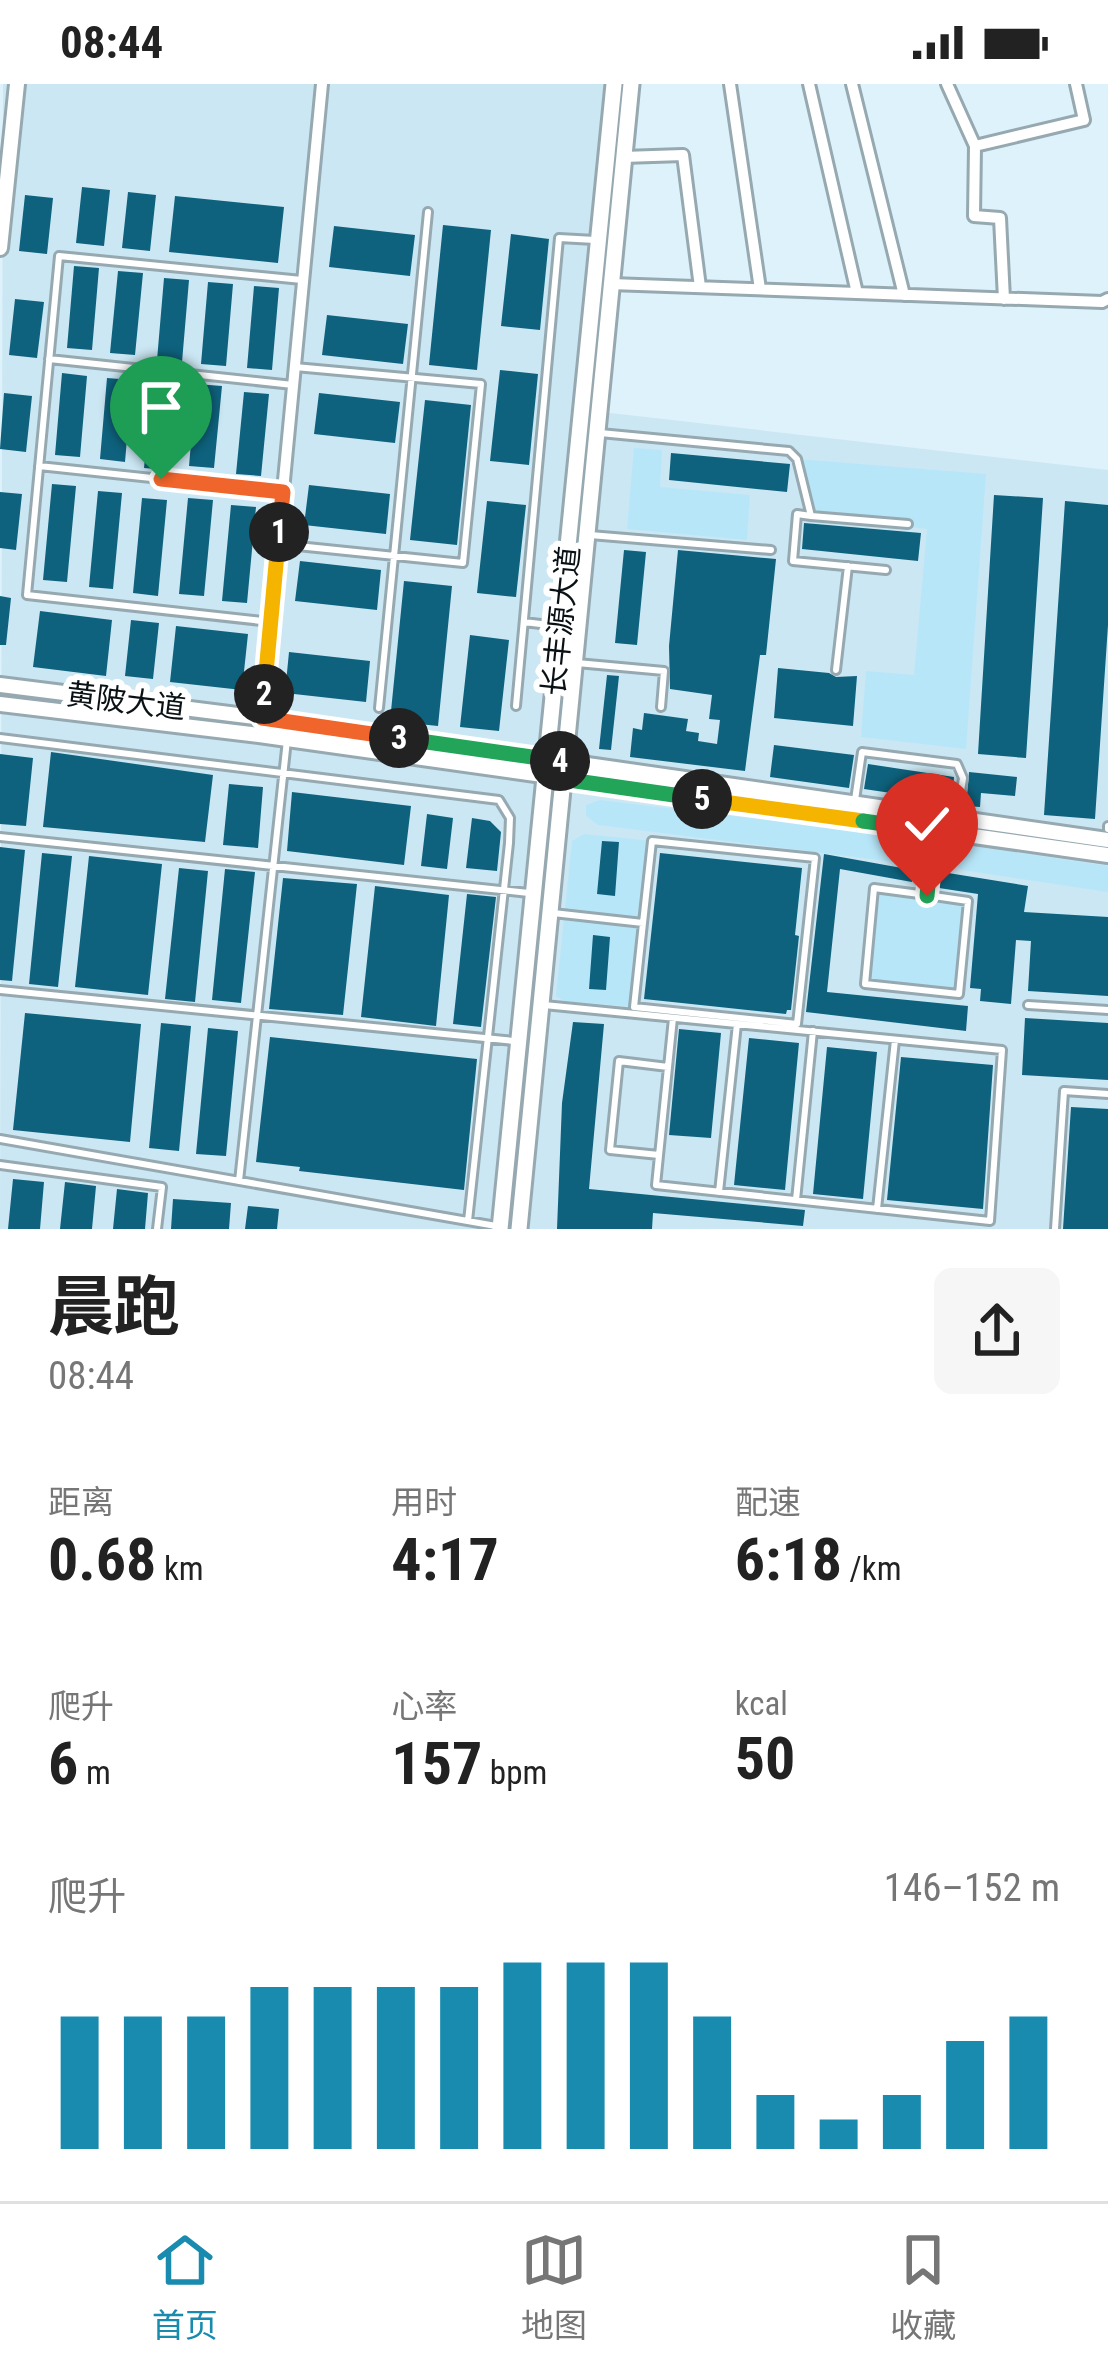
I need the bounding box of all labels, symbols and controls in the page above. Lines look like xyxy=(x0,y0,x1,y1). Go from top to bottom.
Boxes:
text: 08:44 xyxy=(60,16,163,69)
pin xyxy=(110,356,212,479)
icon: arrive xyxy=(128,374,194,440)
pin: 1 xyxy=(249,502,309,562)
text: 1 xyxy=(271,512,287,551)
street label: 长丰源大道 xyxy=(536,545,586,697)
pin: 2 xyxy=(234,664,294,724)
text: 2 xyxy=(256,674,272,713)
street label: 黄陂大道 xyxy=(64,676,188,726)
pin: 3 xyxy=(369,708,429,768)
text: 3 xyxy=(391,718,407,757)
pin: 4 xyxy=(530,731,590,791)
text: 4 xyxy=(552,741,568,780)
pin: 5 xyxy=(672,769,732,829)
pin xyxy=(876,773,978,896)
text: 5 xyxy=(694,779,710,818)
icon: check xyxy=(894,791,960,857)
button: share xyxy=(934,1268,1060,1394)
text: 晨跑 xyxy=(48,1269,180,1346)
text: 08:44 xyxy=(48,1353,134,1399)
text: 距离 xyxy=(48,1483,114,1522)
text: 用时 xyxy=(391,1483,457,1522)
text: 配速 xyxy=(735,1483,801,1522)
text: 0.68 xyxy=(48,1524,156,1595)
text: 4:17 xyxy=(391,1524,499,1595)
text: 6:18 xyxy=(735,1524,842,1595)
text: km xyxy=(156,1549,204,1588)
text: /km xyxy=(842,1549,902,1588)
text: kcal xyxy=(735,1684,788,1723)
text: 爬升 xyxy=(48,1687,114,1726)
text: 心率 xyxy=(391,1687,457,1726)
text: 50 xyxy=(735,1723,795,1794)
text: 6 xyxy=(48,1728,78,1799)
text: 157 xyxy=(391,1728,482,1799)
text: m xyxy=(78,1753,111,1792)
text: bpm xyxy=(482,1753,547,1792)
text: 146–152 m xyxy=(884,1865,1060,1911)
text: 爬升 xyxy=(48,1874,126,1920)
tab: 首页 xyxy=(152,2227,218,2347)
tab: 地图 xyxy=(521,2227,587,2347)
tab: 收藏 xyxy=(890,2227,956,2347)

